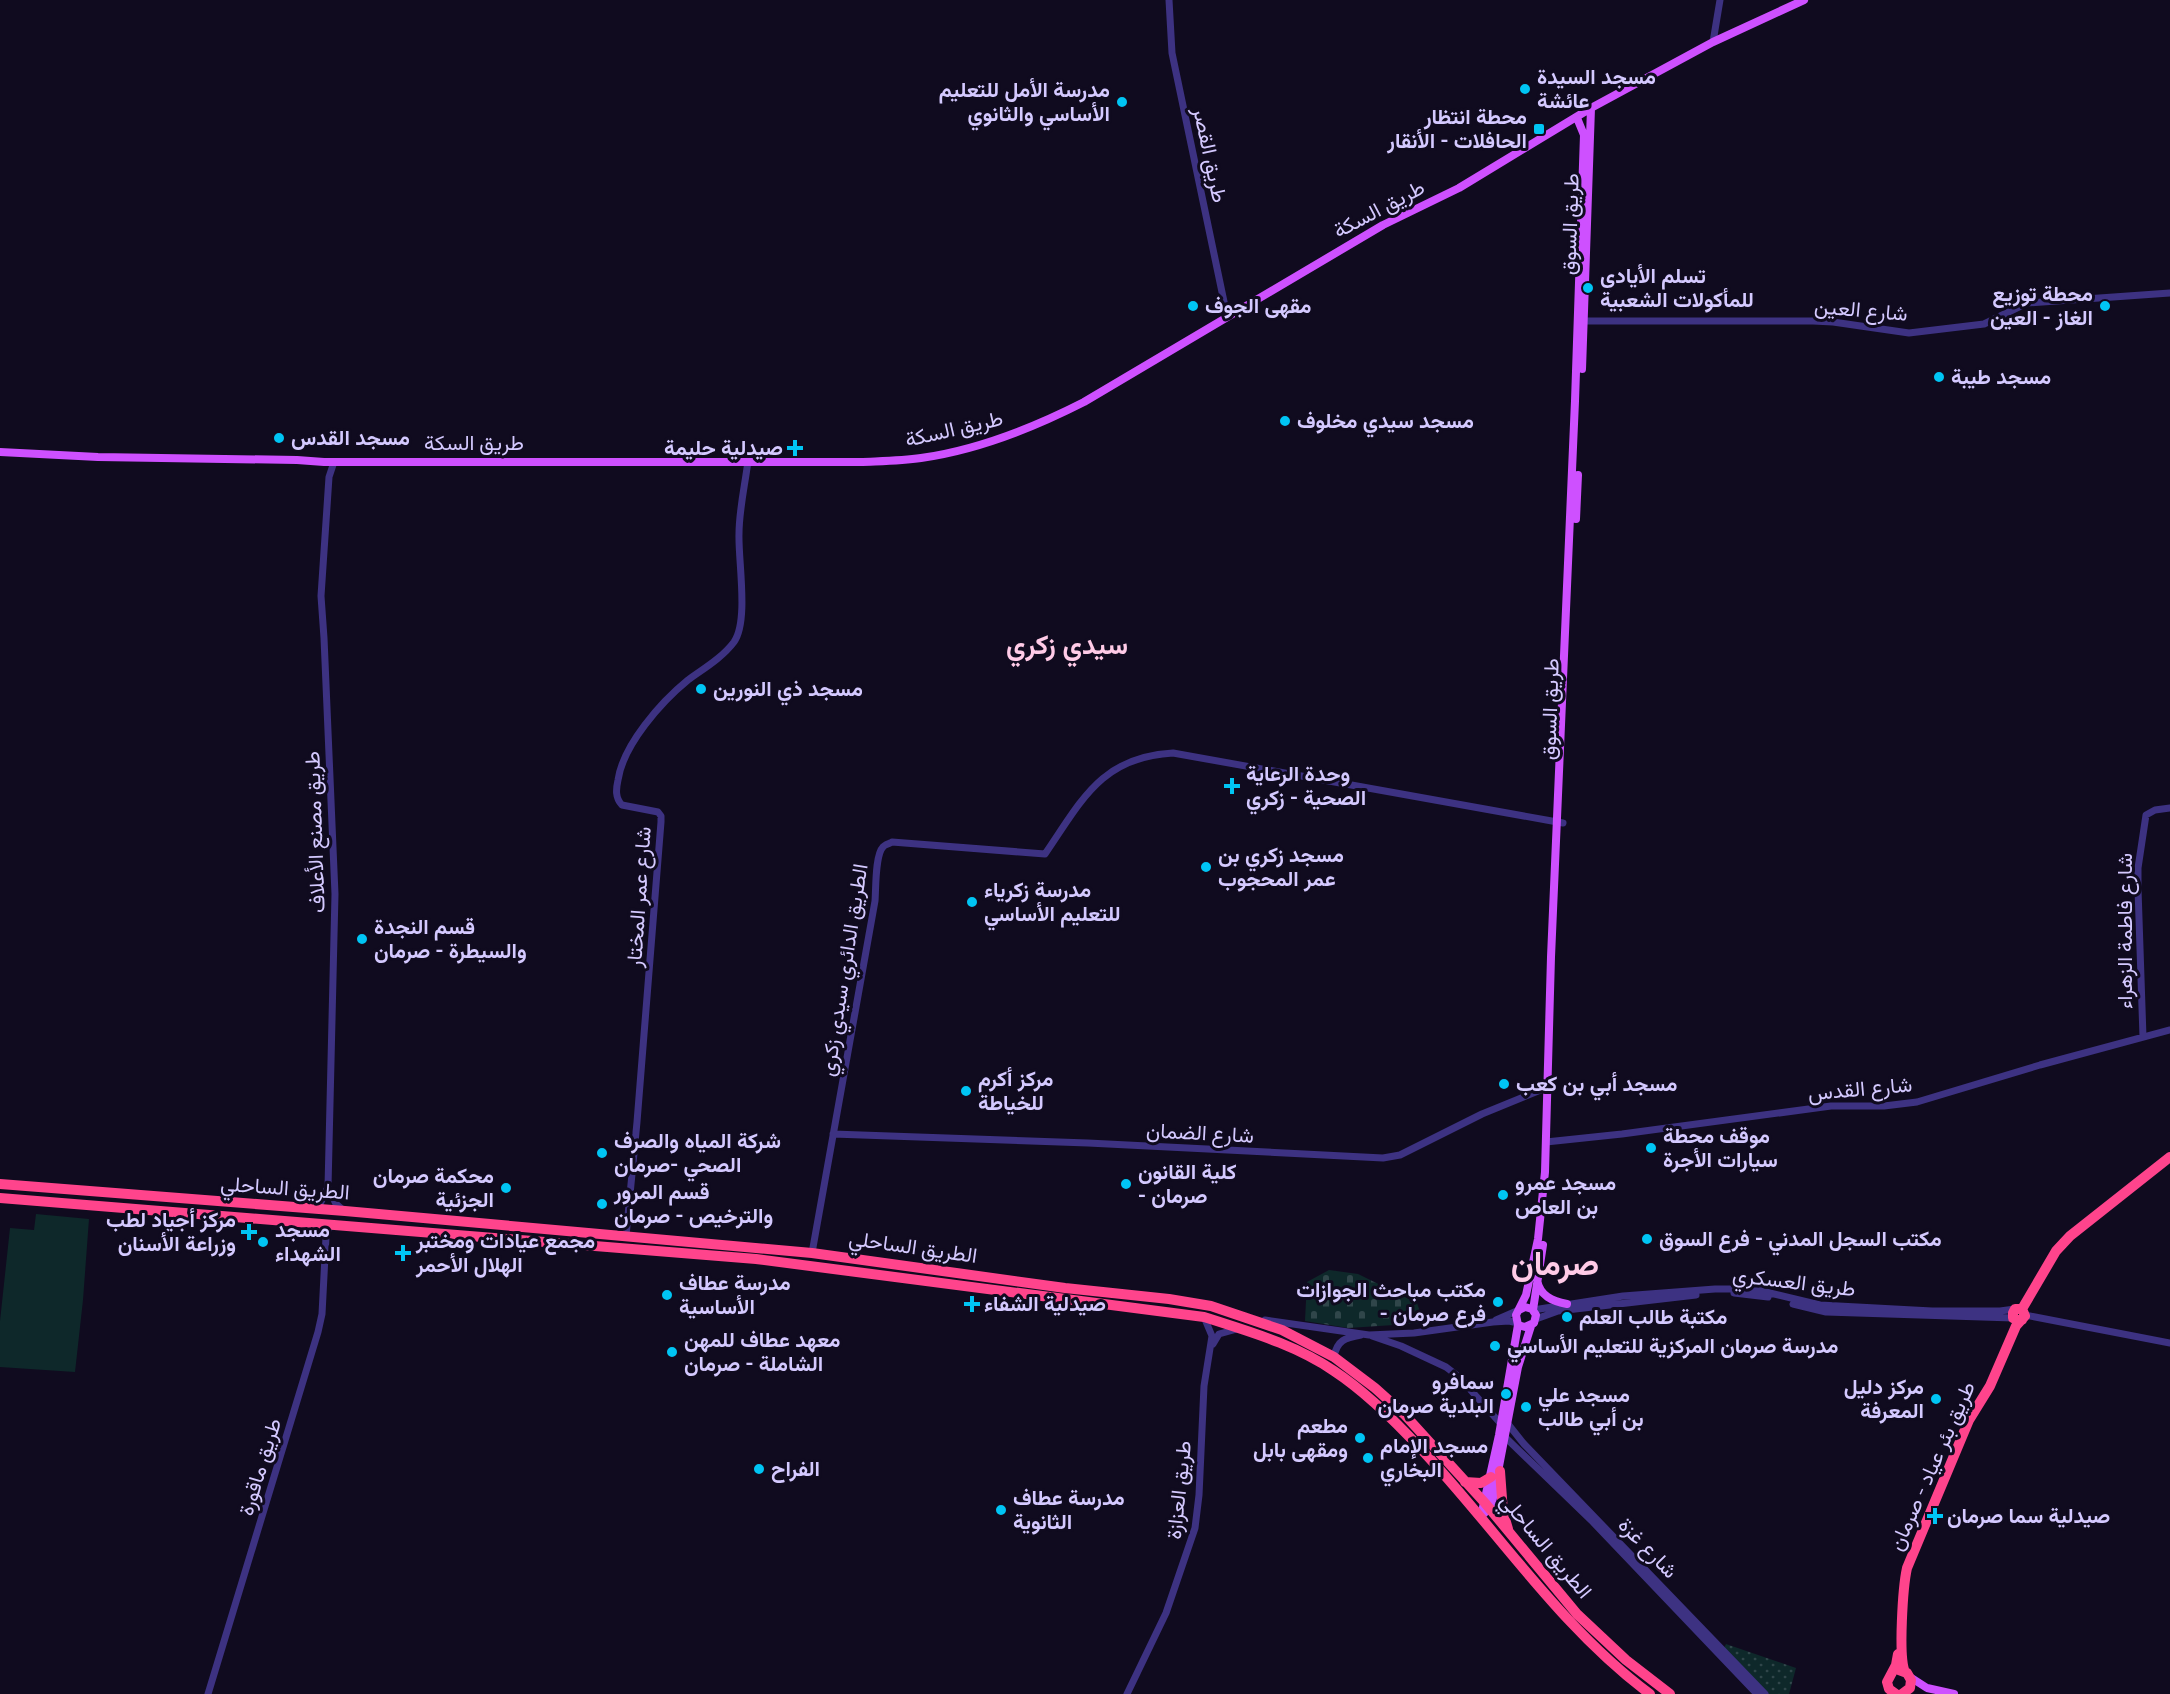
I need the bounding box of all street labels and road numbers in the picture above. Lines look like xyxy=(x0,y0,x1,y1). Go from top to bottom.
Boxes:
street label: طريق القصر xyxy=(1187,104,1232,205)
street label: طريق السوق xyxy=(1556,173,1585,275)
street label: طريق السكة xyxy=(1329,175,1429,244)
street label: شارع العين xyxy=(1813,294,1909,328)
street label: طريق السكة xyxy=(903,406,1006,453)
street label: طريق السكة xyxy=(424,431,524,456)
street label: طريق السوق xyxy=(1536,658,1565,760)
street label: طريق مصنع الأعلاف xyxy=(300,751,332,913)
street label: شارع عمر المختار xyxy=(622,826,658,969)
street label: شارع فاطمة الزهراء xyxy=(2113,853,2139,1009)
street label: الطريق الدائري سيدي زكري xyxy=(815,862,878,1079)
street label: شارع القدس xyxy=(1807,1072,1913,1108)
street label: شارع الضمان xyxy=(1145,1118,1255,1150)
street label: الطريق الساحلي xyxy=(219,1172,350,1209)
street label: الطريق الساحلي xyxy=(847,1226,979,1273)
street label: طريق العسكري xyxy=(1730,1263,1857,1306)
street label: طريق بئر عياد - صرمان xyxy=(1884,1378,1981,1555)
street label: طريق ماقورة xyxy=(234,1415,287,1519)
street label: طريق العزازة xyxy=(1162,1439,1197,1541)
street label: الطريق الساحلي xyxy=(1491,1489,1597,1607)
street label: شارع غزة xyxy=(1612,1513,1682,1584)

